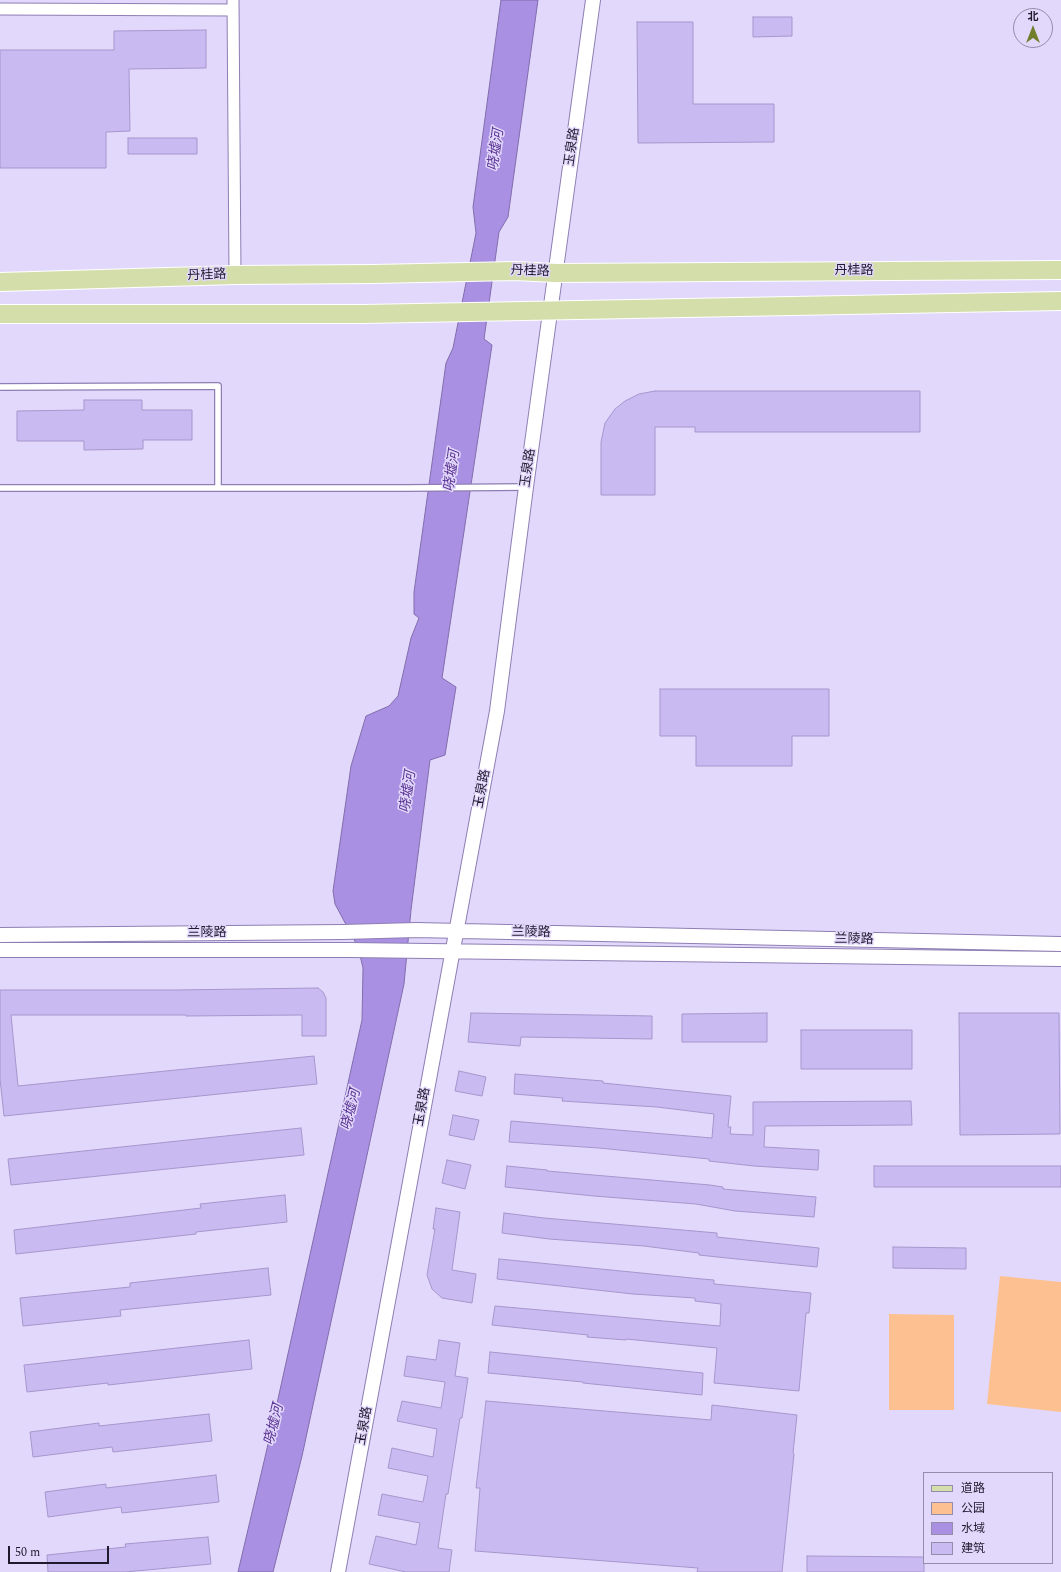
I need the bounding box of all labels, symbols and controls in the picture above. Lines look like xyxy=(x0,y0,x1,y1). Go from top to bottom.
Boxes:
north arrow xyxy=(1013,8,1053,48)
text: 北 xyxy=(1028,8,1039,25)
street label: 玉泉路 xyxy=(563,127,583,167)
water label: 哓墟河 xyxy=(486,128,508,172)
street label: 丹桂路 xyxy=(835,263,873,279)
street label: 丹桂路 xyxy=(510,264,550,280)
street label: 丹桂路 xyxy=(187,268,227,284)
street label: 玉泉路 xyxy=(519,448,539,488)
water label: 哓墟河 xyxy=(442,449,464,493)
street label: 玉泉路 xyxy=(472,768,494,810)
water label: 哓墟河 xyxy=(398,770,420,814)
street label: 兰陵路 xyxy=(188,925,226,941)
street label: 兰陵路 xyxy=(511,925,551,941)
street label: 兰陵路 xyxy=(834,932,874,948)
street label: 玉泉路 xyxy=(412,1086,434,1128)
water label: 哓墟河 xyxy=(339,1088,365,1132)
water label: 哓墟河 xyxy=(262,1403,288,1447)
street label: 玉泉路 xyxy=(354,1405,376,1447)
legend xyxy=(923,1472,1053,1564)
text: 道路 xyxy=(961,1479,985,1498)
text: 公园 xyxy=(961,1499,985,1518)
text: 水域 xyxy=(961,1519,985,1538)
scale bar xyxy=(10,1538,111,1564)
text: 建筑 xyxy=(961,1539,985,1558)
text: 50 m xyxy=(15,1543,40,1562)

